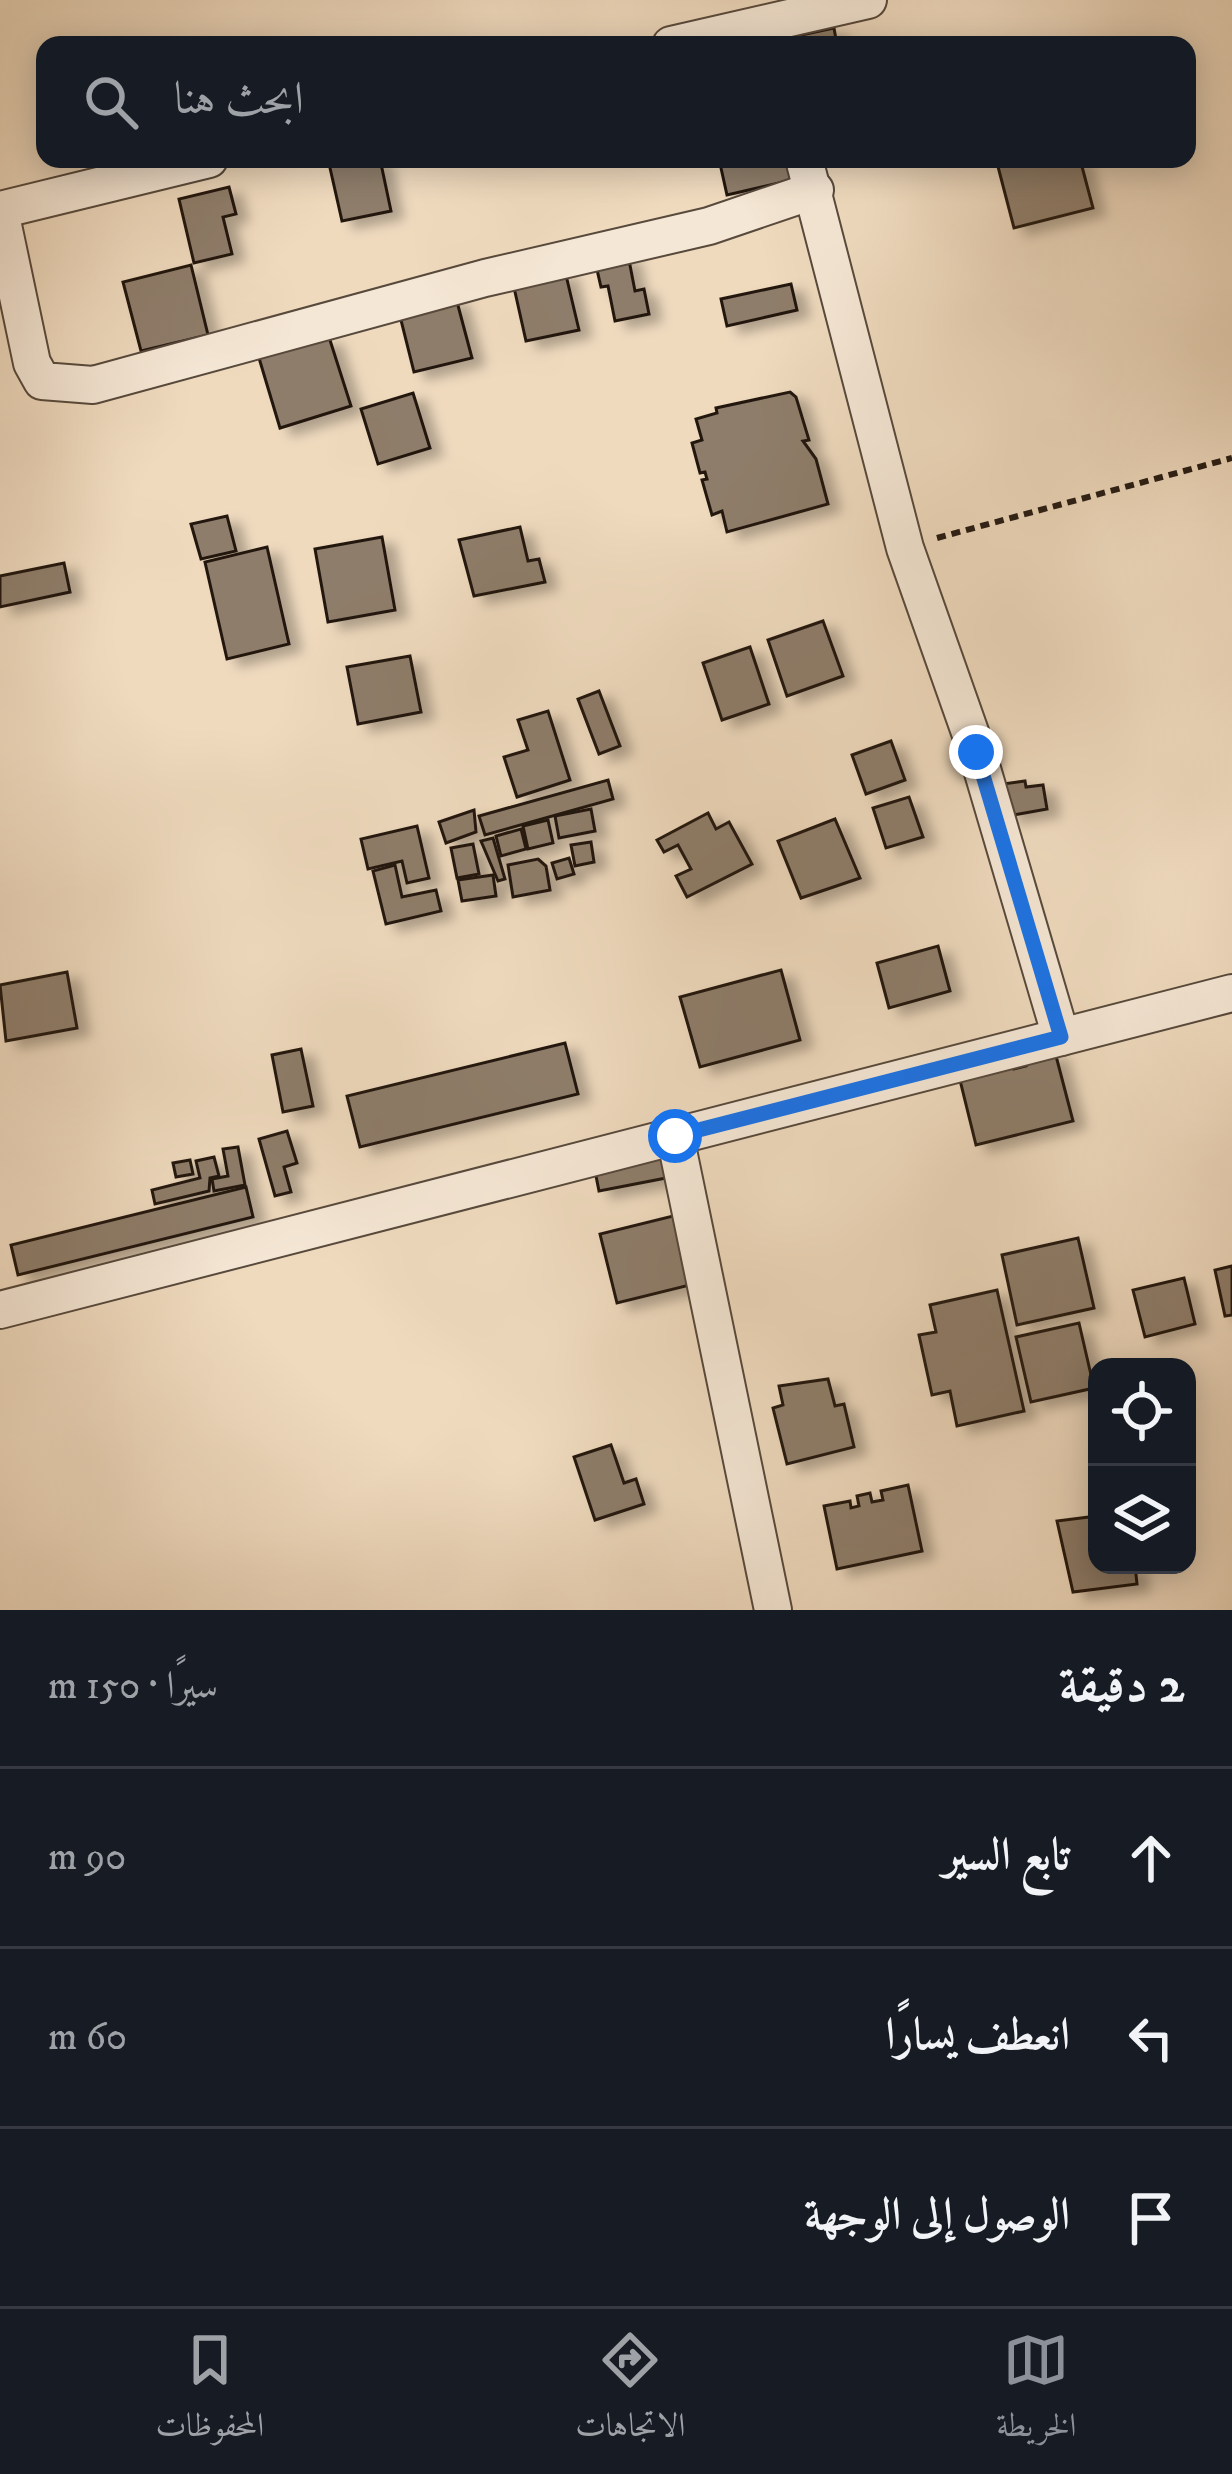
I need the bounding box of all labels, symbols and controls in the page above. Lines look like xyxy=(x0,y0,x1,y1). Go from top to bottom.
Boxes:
search box xyxy=(36,36,1196,168)
icon: search xyxy=(78,69,144,135)
text: ابحث هنا xyxy=(174,72,304,128)
route end xyxy=(949,725,1003,779)
route start xyxy=(648,1109,702,1163)
map controls xyxy=(1088,1358,1196,1574)
button: locate xyxy=(1088,1358,1196,1466)
button: layers xyxy=(1088,1466,1196,1574)
text: 2 دقيقة xyxy=(1059,1654,1184,1718)
text: سيرًا · 150 m xyxy=(48,1662,218,1711)
icon: ahead xyxy=(1118,1825,1184,1891)
text: تابع السير xyxy=(943,1828,1070,1884)
text: 90 m xyxy=(48,1833,126,1882)
icon: left xyxy=(1118,2005,1184,2071)
text: انعطف يسارًا xyxy=(886,2008,1070,2064)
text: 60 m xyxy=(48,2013,127,2062)
icon: arrive xyxy=(1118,2185,1184,2251)
text: الوصول إلى الوجهة xyxy=(804,2188,1070,2244)
tab: المحفوظات xyxy=(155,2327,264,2457)
tab: الاتجاهات xyxy=(575,2327,685,2457)
tab: الخريطة xyxy=(996,2327,1077,2457)

